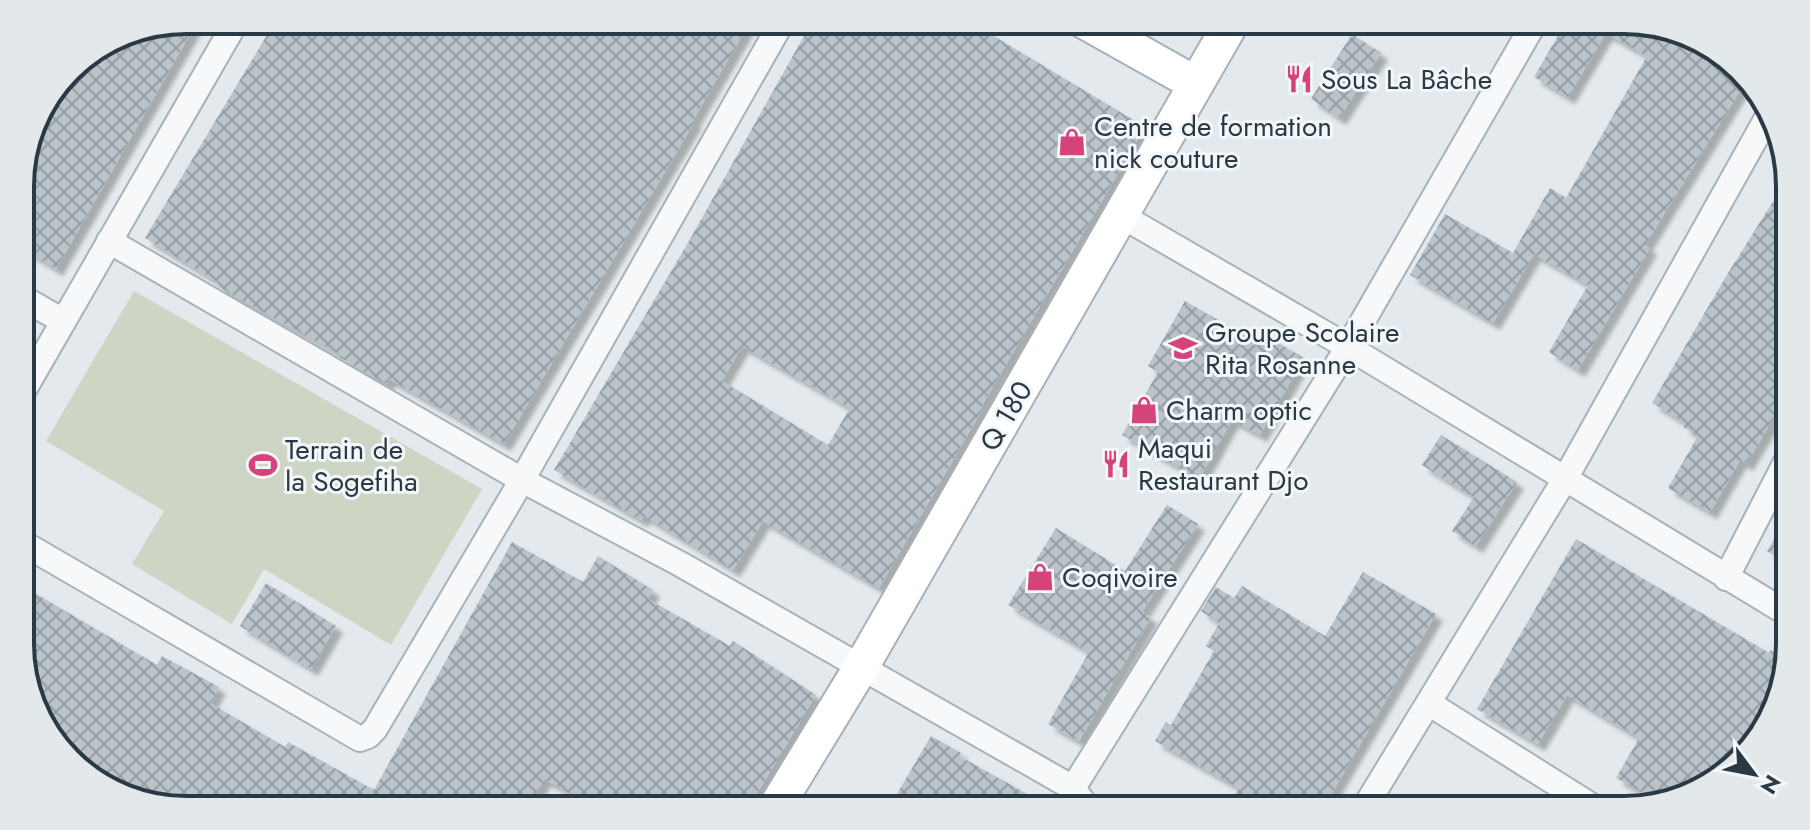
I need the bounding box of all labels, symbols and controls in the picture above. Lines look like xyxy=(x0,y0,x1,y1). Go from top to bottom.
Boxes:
place label: Sous La Bâche xyxy=(1321,59,1492,100)
restaurant icon: Sous La Bâche xyxy=(1284,64,1314,94)
place label: Centre de formation nick couture xyxy=(1094,106,1332,179)
shop icon: Centre de formation nick couture xyxy=(1057,127,1087,157)
place label: Groupe Scolaire Rita Rosanne xyxy=(1205,312,1399,385)
school or university icon: Groupe Scolaire Rita Rosanne xyxy=(1168,333,1198,363)
street label: Q 180 xyxy=(969,373,1043,459)
place label: Charm optic xyxy=(1166,390,1312,431)
shop icon: Charm optic xyxy=(1129,395,1159,425)
place label: Maqui Restaurant Djo xyxy=(1138,428,1309,501)
place label: Terrain de la Sogefiha xyxy=(285,429,418,502)
restaurant icon: Maqui Restaurant Djo xyxy=(1101,449,1131,479)
sports icon: Terrain de la Sogefiha xyxy=(248,450,278,480)
place label: Coqivoire xyxy=(1062,557,1178,598)
shop icon: Coqivoire xyxy=(1025,562,1055,592)
north arrow xyxy=(1714,734,1794,814)
text: N xyxy=(1753,769,1789,800)

